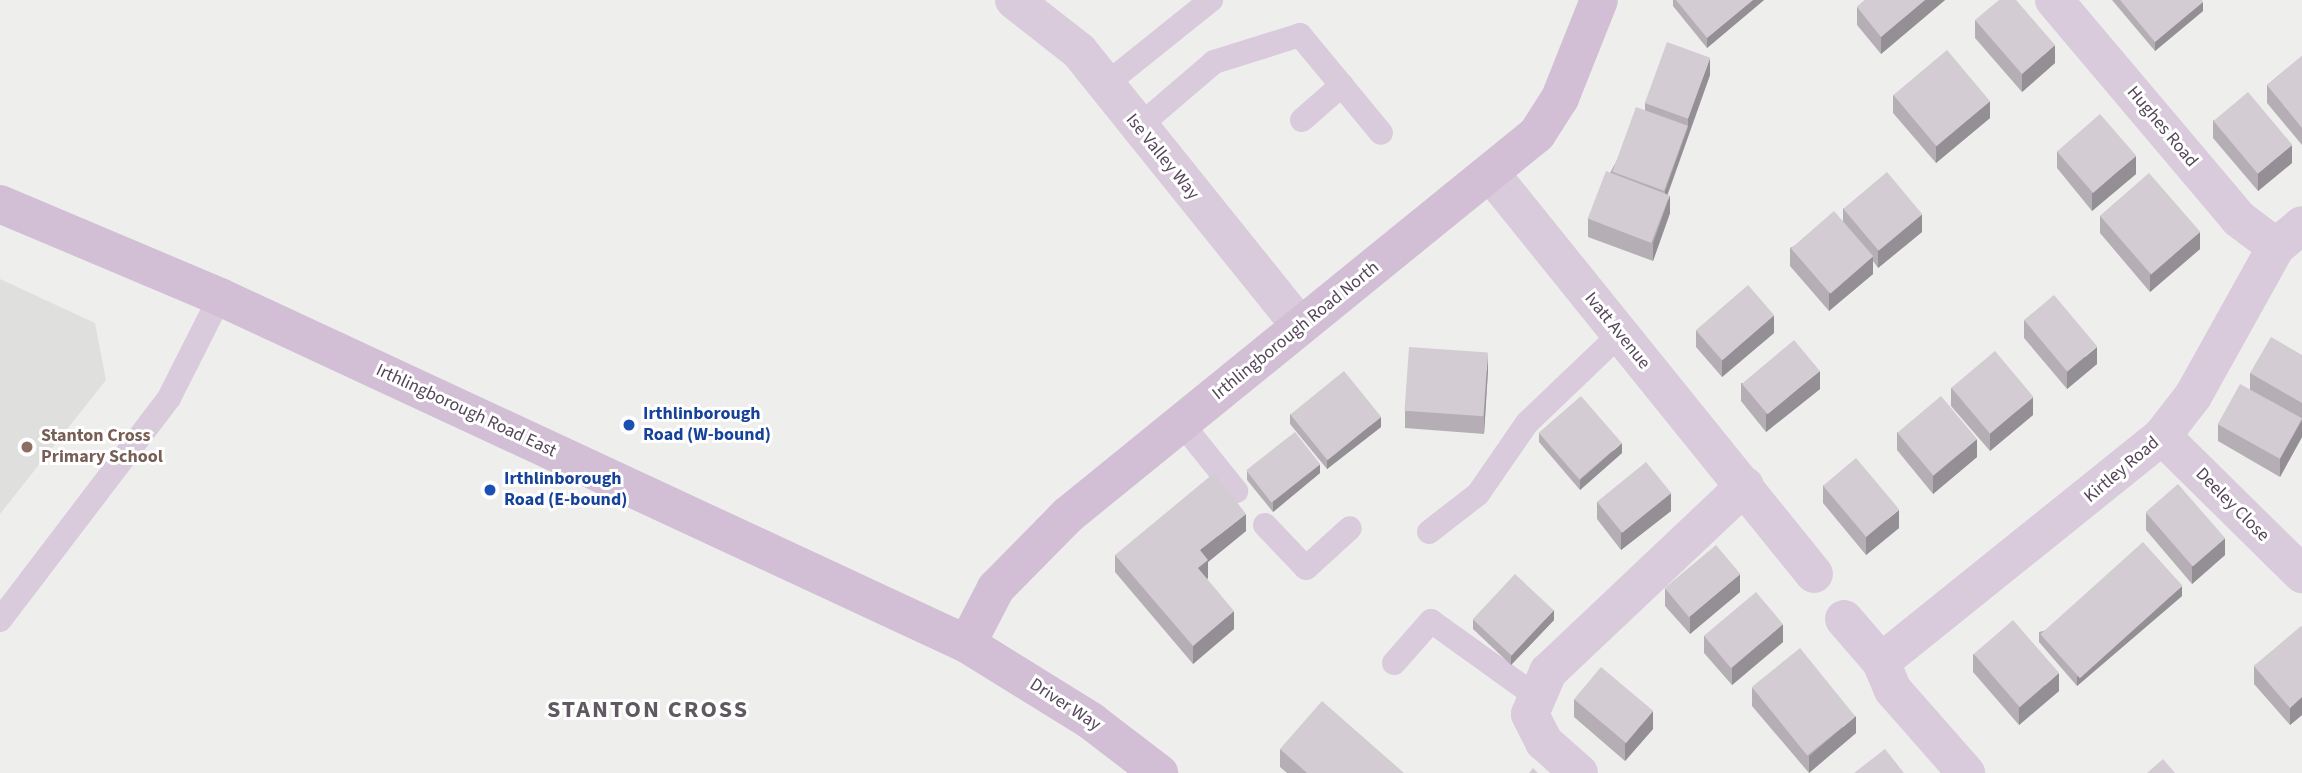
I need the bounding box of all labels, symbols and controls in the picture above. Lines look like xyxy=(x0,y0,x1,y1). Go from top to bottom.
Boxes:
street label: Hughes Road xyxy=(2122,82,2202,172)
street label: Ise Valley Way xyxy=(1121,110,1203,204)
street label: Irthlingborough Road North xyxy=(1208,257,1384,405)
street label: Ivatt Avenue xyxy=(1580,288,1654,374)
street label: Irthlingborough Road East xyxy=(372,360,560,462)
place label: Irthlinborough Road (W-bound) xyxy=(643,404,771,446)
marker: Irthlinborough Road (W-bound) xyxy=(621,417,637,433)
place label: Stanton Cross Primary School xyxy=(41,426,163,468)
street label: Kirtley Road xyxy=(2080,432,2164,508)
marker: Stanton Cross Primary School xyxy=(19,439,35,455)
street label: Deeley Close xyxy=(2191,464,2273,546)
place label: Irthlinborough Road (E-bound) xyxy=(504,469,627,512)
marker: Irthlinborough Road (E-bound) xyxy=(482,482,498,498)
street label: Driver Way xyxy=(1025,674,1105,736)
district label: STANTON CROSS xyxy=(549,696,747,724)

